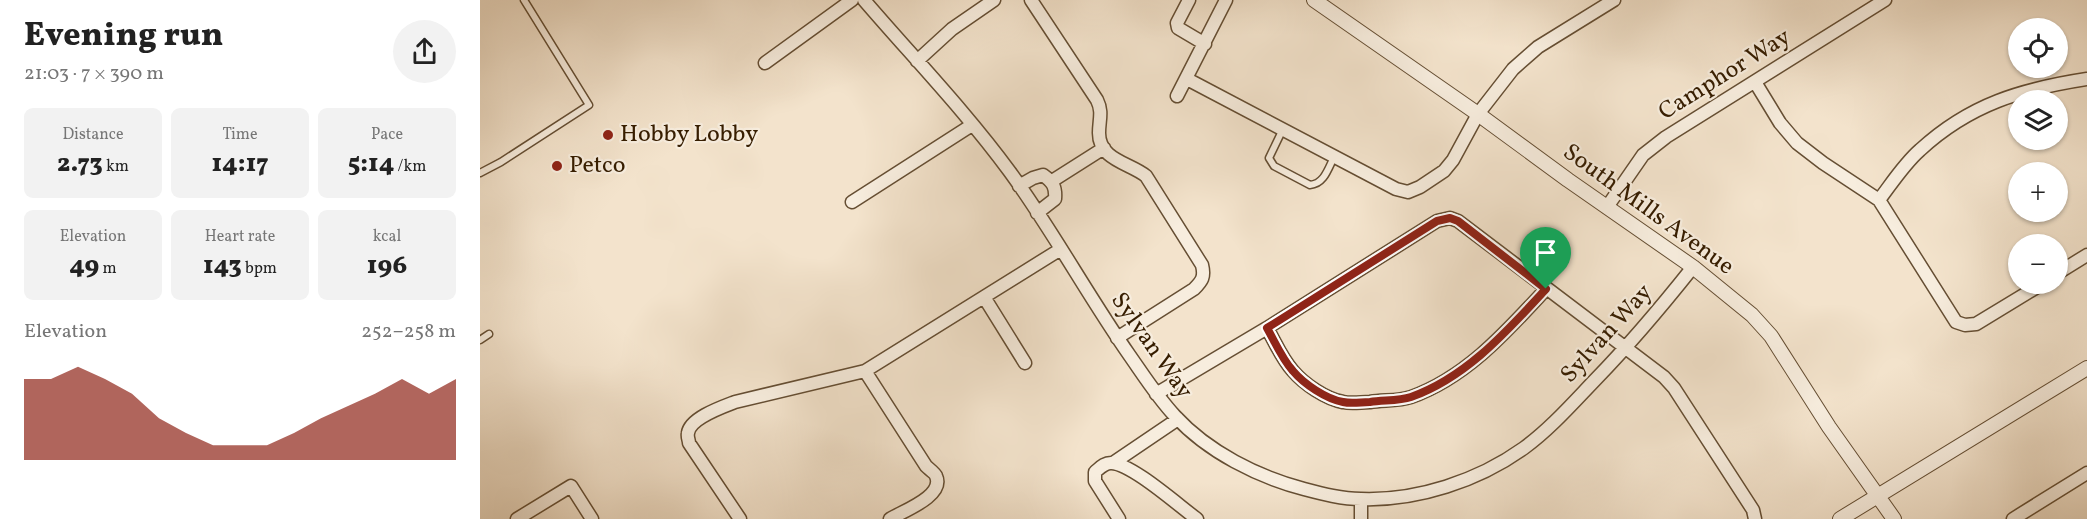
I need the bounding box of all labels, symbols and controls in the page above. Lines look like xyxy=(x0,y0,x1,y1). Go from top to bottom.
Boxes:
text: Evening run xyxy=(24,14,223,60)
map controls xyxy=(2008,18,2068,294)
button: locate xyxy=(2008,18,2068,78)
button: share xyxy=(393,20,456,83)
street label: Camphor Way xyxy=(1652,21,1798,129)
text: 21:03 · 7 × 390 m xyxy=(24,60,164,88)
button: layers xyxy=(2008,90,2068,150)
place label: Hobby Lobby xyxy=(620,118,758,152)
text: Distance xyxy=(62,124,124,146)
text: Time xyxy=(222,124,258,146)
text: Pace xyxy=(371,124,403,146)
marker: Hobby Lobby xyxy=(601,128,615,142)
street label: South Mills Avenue xyxy=(1555,136,1741,284)
text: 2.73 xyxy=(57,146,103,182)
text: 14:17 xyxy=(211,146,269,182)
text: 5:14 xyxy=(348,146,394,182)
place label: Petco xyxy=(569,149,626,183)
text: km xyxy=(103,156,129,178)
text: /km xyxy=(394,156,426,178)
marker: Petco xyxy=(550,159,564,173)
button: + xyxy=(2008,162,2068,222)
text: Elevation xyxy=(60,226,126,248)
text: Heart rate xyxy=(205,226,275,248)
text: kcal xyxy=(373,226,401,248)
pin xyxy=(1520,227,1571,289)
button: − xyxy=(2008,234,2068,294)
icon: arrive xyxy=(1529,236,1562,269)
text: 49 xyxy=(69,248,99,284)
text: 143 xyxy=(203,248,242,284)
text: 196 xyxy=(367,248,407,284)
text: m xyxy=(99,258,117,280)
text: bpm xyxy=(242,258,277,280)
street label: Sylvan Way xyxy=(1553,277,1661,391)
street label: Sylvan Way xyxy=(1102,286,1200,406)
text: Elevation xyxy=(24,318,107,346)
text: 252–258 m xyxy=(361,318,456,346)

